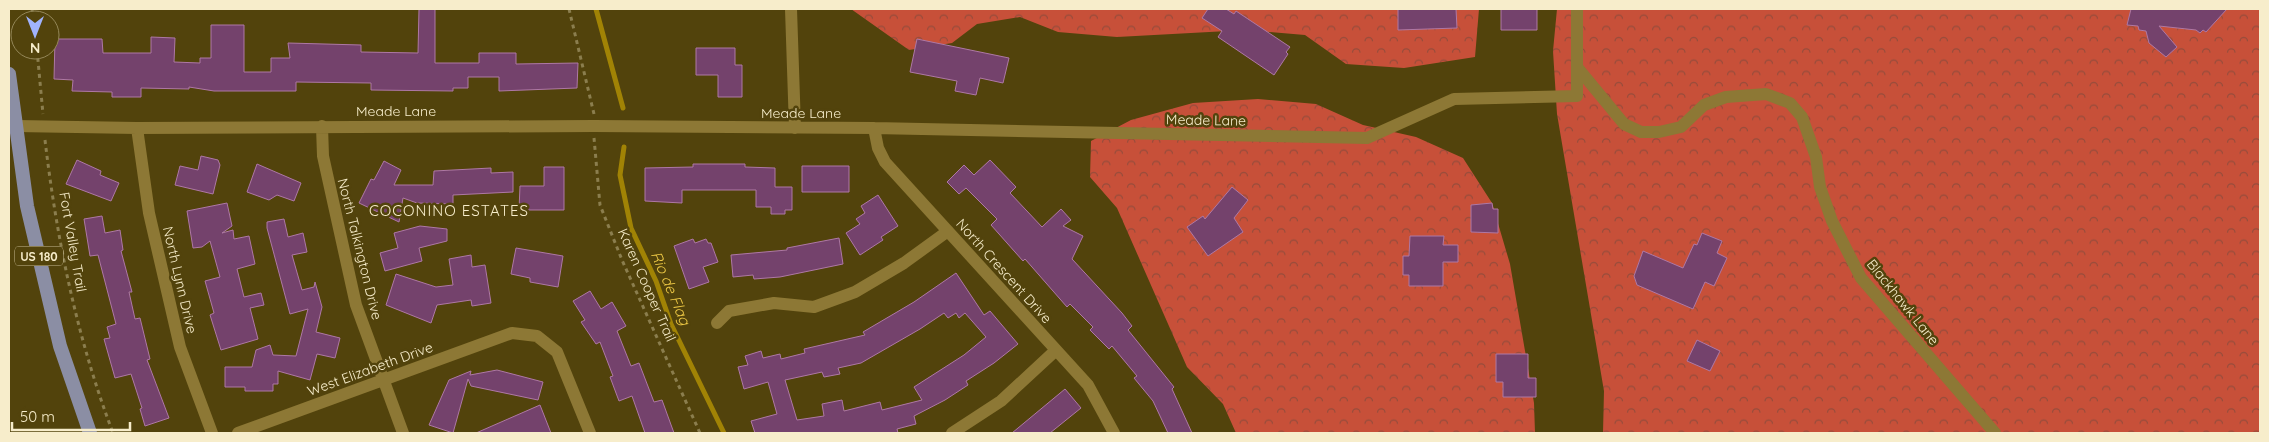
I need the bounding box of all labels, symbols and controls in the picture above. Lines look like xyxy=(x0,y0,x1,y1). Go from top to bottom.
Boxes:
north arrow xyxy=(10,10,60,60)
text: N xyxy=(30,39,40,57)
street label: Meade Lane xyxy=(356,102,436,120)
street label: Meade Lane xyxy=(761,104,841,122)
street label: Meade Lane xyxy=(1166,110,1246,130)
street label: North Talkington Drive xyxy=(334,176,386,322)
street label: Fort Valley Trail xyxy=(55,191,91,293)
district label: COCONINO ESTATES xyxy=(369,201,529,220)
street label: North Crescent Drive xyxy=(952,215,1056,327)
street label: North Lynn Drive xyxy=(159,225,201,335)
street label: Karen Cooper Trail xyxy=(614,226,680,344)
road number: US 180 xyxy=(15,247,63,266)
water label: Rio de Flag xyxy=(647,248,696,329)
street label: Blackhawk Lane xyxy=(1863,255,1943,349)
street label: West Elizabeth Drive xyxy=(305,338,435,400)
scale bar xyxy=(12,400,130,432)
text: 50 m xyxy=(20,407,55,426)

